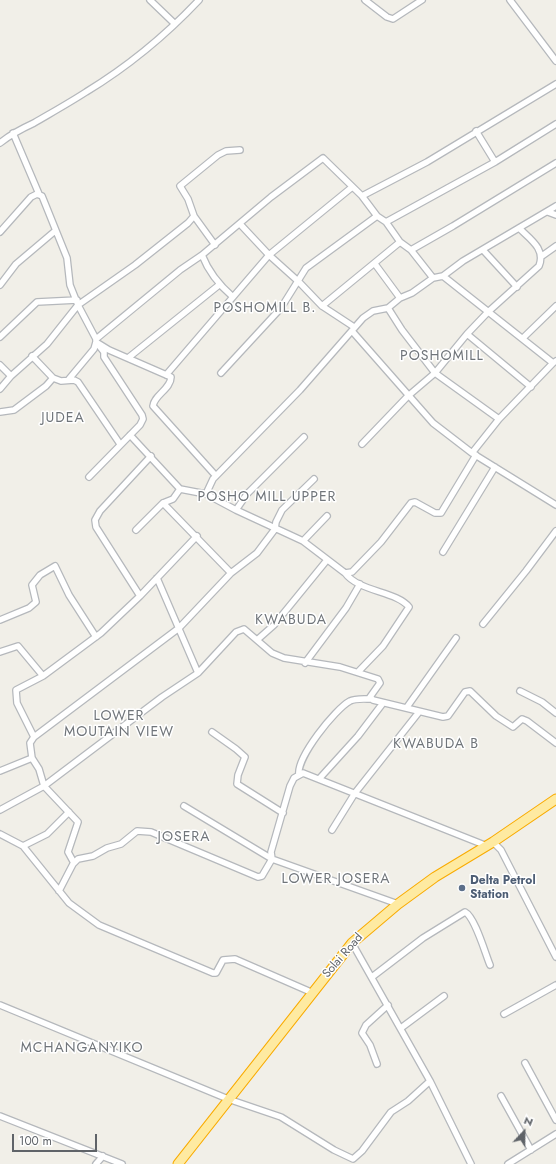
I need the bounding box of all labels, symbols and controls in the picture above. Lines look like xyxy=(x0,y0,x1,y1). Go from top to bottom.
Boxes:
district label: POSHOMILL B. xyxy=(214,301,316,317)
district label: POSHOMILL xyxy=(400,349,484,365)
district label: JUDEA xyxy=(41,411,85,427)
district label: POSHO MILL UPPER xyxy=(198,490,336,506)
district label: KWABUDA xyxy=(255,613,327,629)
district label: LOWER MOUTAIN VIEW xyxy=(64,709,174,742)
district label: KWABUDA B xyxy=(393,737,479,753)
district label: JOSERA xyxy=(158,830,210,846)
district label: LOWER JOSERA xyxy=(282,872,390,888)
place label: Delta Petrol Station xyxy=(470,874,536,902)
marker: Delta Petrol Station xyxy=(457,883,467,893)
street label: Solai Road xyxy=(320,931,366,981)
district label: MCHANGANYIKO xyxy=(20,1041,144,1057)
north arrow xyxy=(504,1112,544,1152)
text: N xyxy=(521,1112,536,1130)
scale bar xyxy=(14,1126,99,1152)
text: 100 m xyxy=(19,1132,52,1150)

